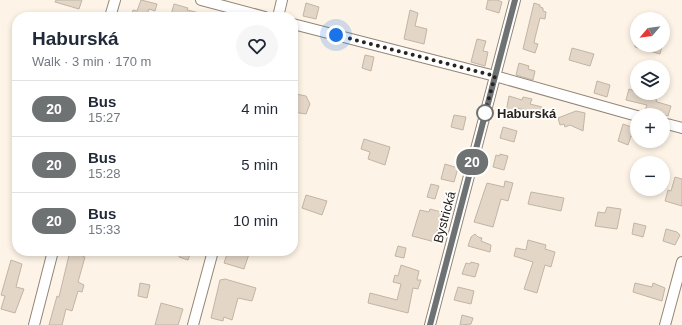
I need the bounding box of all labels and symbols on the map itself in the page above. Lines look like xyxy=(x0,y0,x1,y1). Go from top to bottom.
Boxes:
north arrow xyxy=(630,12,670,52)
your location xyxy=(326,25,346,45)
marker: Haburská xyxy=(476,104,494,122)
place label: Haburská xyxy=(497,106,557,121)
line badge: 20 xyxy=(454,149,490,175)
street label: Bystrická xyxy=(430,189,459,245)

